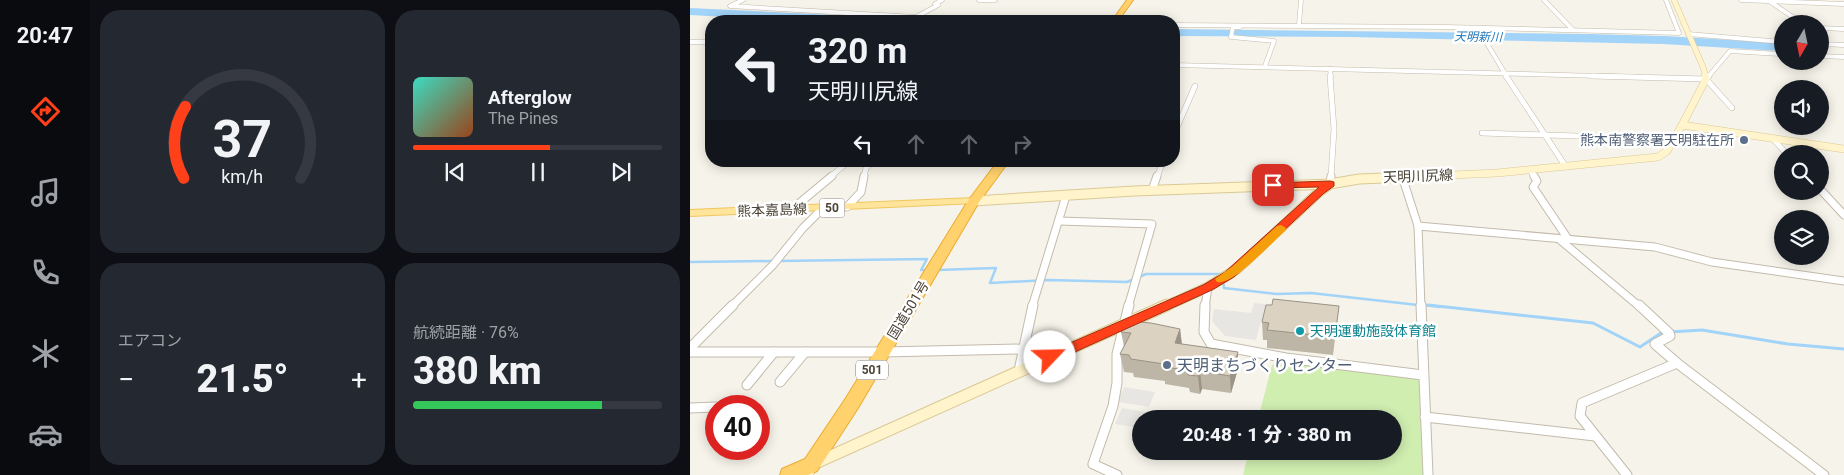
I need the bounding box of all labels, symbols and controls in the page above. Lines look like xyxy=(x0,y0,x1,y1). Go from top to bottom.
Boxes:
north arrow xyxy=(1774,15,1829,70)
map controls xyxy=(1774,15,1829,265)
text: 20:47 xyxy=(17,23,73,48)
water label: 天明新川 xyxy=(1454,30,1504,44)
text: 320 m xyxy=(808,31,907,72)
icon: left xyxy=(725,35,790,100)
text: 天明川尻線 xyxy=(808,79,918,104)
button: sound xyxy=(1774,80,1829,135)
text: Afterglow xyxy=(488,86,572,109)
icon: directions xyxy=(28,94,63,129)
text: 37 xyxy=(213,109,272,170)
text: The Pines xyxy=(488,109,558,128)
icon: left xyxy=(849,130,877,158)
icon: ahead xyxy=(902,130,930,158)
icon: ahead xyxy=(955,130,983,158)
icon: right xyxy=(1008,130,1036,158)
place label: 熊本南警察署天明駐在所 xyxy=(1580,132,1734,148)
marker: 熊本南警察署天明駐在所 xyxy=(1738,134,1750,146)
button: search xyxy=(1774,145,1829,200)
icon: previous xyxy=(441,158,469,186)
icon: pause xyxy=(524,158,552,186)
icon: next xyxy=(607,158,635,186)
pin xyxy=(1252,164,1294,206)
text: km/h xyxy=(222,166,263,187)
street label: 天明川尻線 xyxy=(1383,167,1453,185)
icon: arrive xyxy=(1259,171,1287,199)
icon: music xyxy=(28,175,63,210)
road number: 50 xyxy=(820,198,844,218)
street label: 熊本嘉島線 xyxy=(737,201,807,219)
button: layers xyxy=(1774,210,1829,265)
icon: phone xyxy=(28,255,63,290)
street label: 国道501号 xyxy=(884,278,932,342)
text: 航続距離 · 76% xyxy=(413,323,519,342)
place label: 天明運動施設体育館 xyxy=(1310,323,1436,339)
marker: 天明運動施設体育館 xyxy=(1294,325,1306,337)
position arrow xyxy=(1023,330,1075,382)
text: エアコン xyxy=(118,331,182,350)
icon: climate xyxy=(28,336,63,371)
text: 380 km xyxy=(413,349,542,393)
place label: 天明まちづくりセンター xyxy=(1177,356,1353,375)
text: 21.5° xyxy=(197,357,289,401)
marker: 天明まちづくりセンター xyxy=(1161,359,1173,371)
road number: 501 xyxy=(856,360,888,380)
text: − xyxy=(118,363,134,396)
text: + xyxy=(351,363,367,396)
speed limit sign: 40 xyxy=(705,395,770,460)
icon: car xyxy=(28,417,63,452)
text: 20:48 · 1 分 · 380 m xyxy=(1183,423,1351,446)

